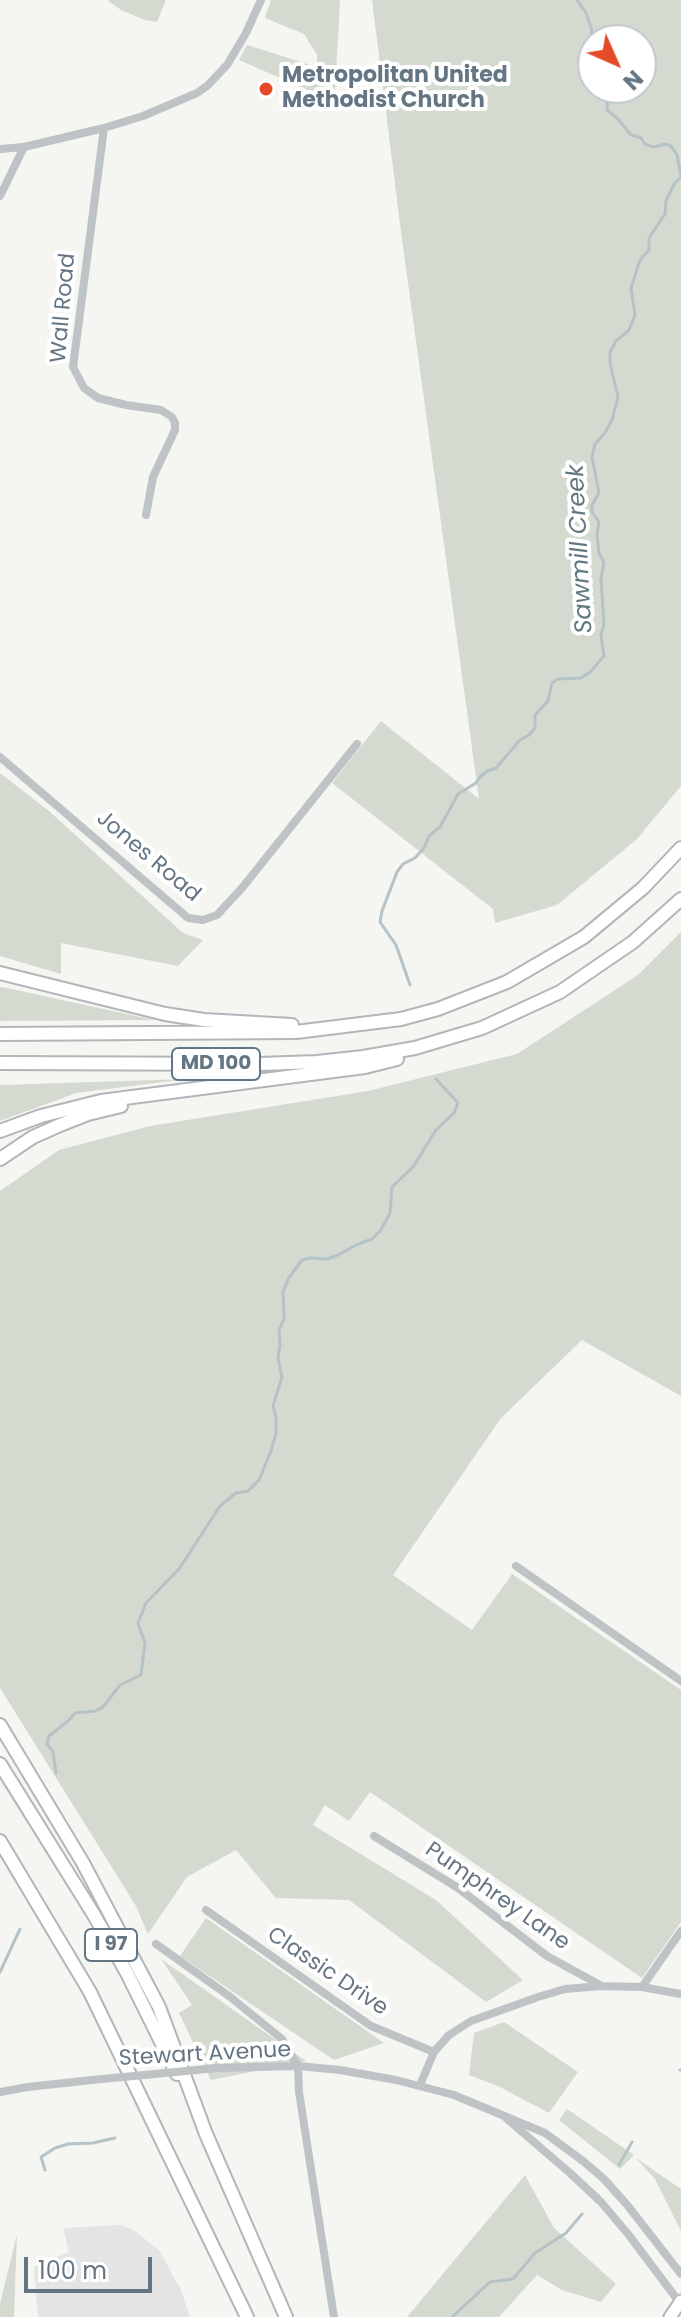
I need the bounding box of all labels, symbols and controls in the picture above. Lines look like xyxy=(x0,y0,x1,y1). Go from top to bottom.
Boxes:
north arrow xyxy=(577,24,657,104)
place label: Metropolitan United Methodist Church xyxy=(282,63,508,114)
text: N xyxy=(616,63,650,97)
marker: Metropolitan United Methodist Church xyxy=(257,80,275,98)
street label: Wall Road xyxy=(46,252,82,364)
water label: Sawmill Creek xyxy=(562,464,600,634)
street label: Jones Road xyxy=(90,806,206,908)
road number: MD 100 xyxy=(172,1048,260,1080)
street label: Pumphrey Lane xyxy=(420,1837,574,1957)
street label: Classic Drive xyxy=(262,1922,392,2022)
road number: I 97 xyxy=(85,1929,137,1961)
street label: Stewart Avenue xyxy=(118,2037,292,2073)
scale bar xyxy=(28,2241,156,2291)
text: 100 m xyxy=(38,2254,107,2287)

